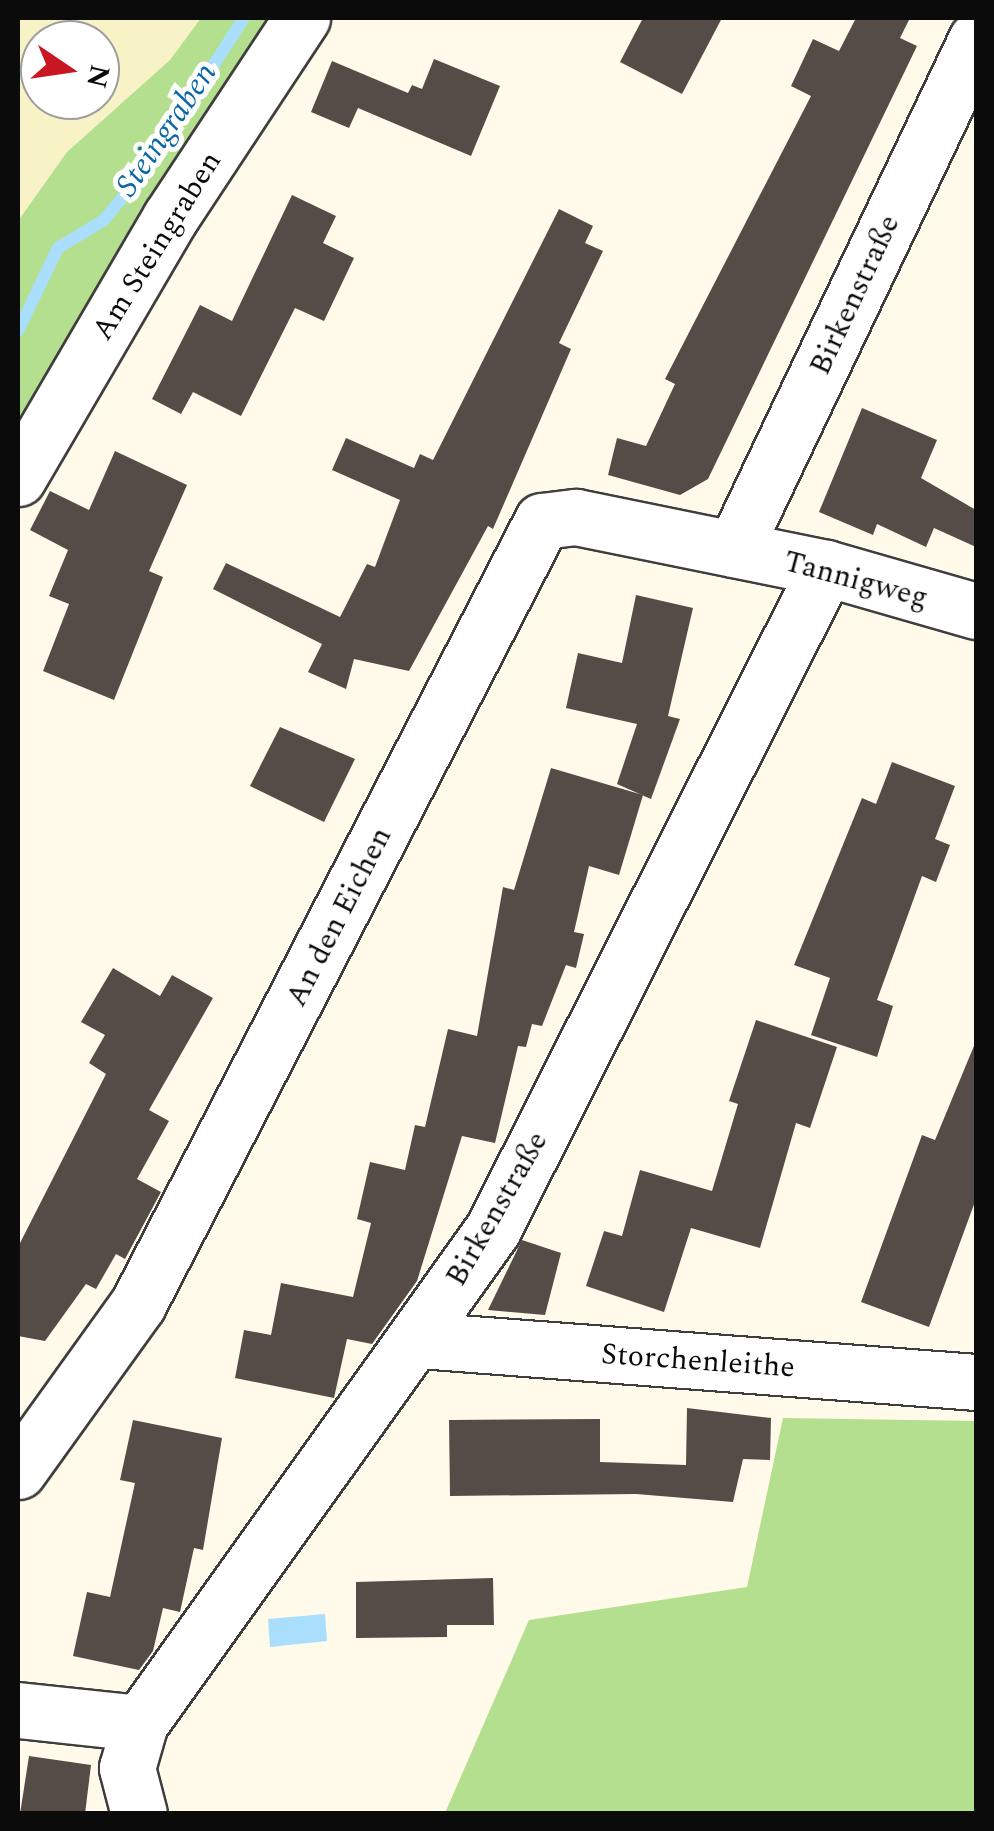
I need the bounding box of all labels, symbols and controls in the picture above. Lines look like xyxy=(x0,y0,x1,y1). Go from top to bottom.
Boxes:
north arrow xyxy=(20,20,120,120)
water label: Steingraben xyxy=(108,56,226,204)
text: N xyxy=(74,60,121,92)
street label: Am Steingraben xyxy=(85,145,229,347)
street label: Birkenstraße xyxy=(802,209,908,381)
street label: Tannigweg xyxy=(780,543,932,617)
street label: An den Eichen xyxy=(278,821,400,1013)
street label: Birkenstraße xyxy=(438,1125,556,1293)
street label: Storchenleithe xyxy=(600,1336,796,1386)

